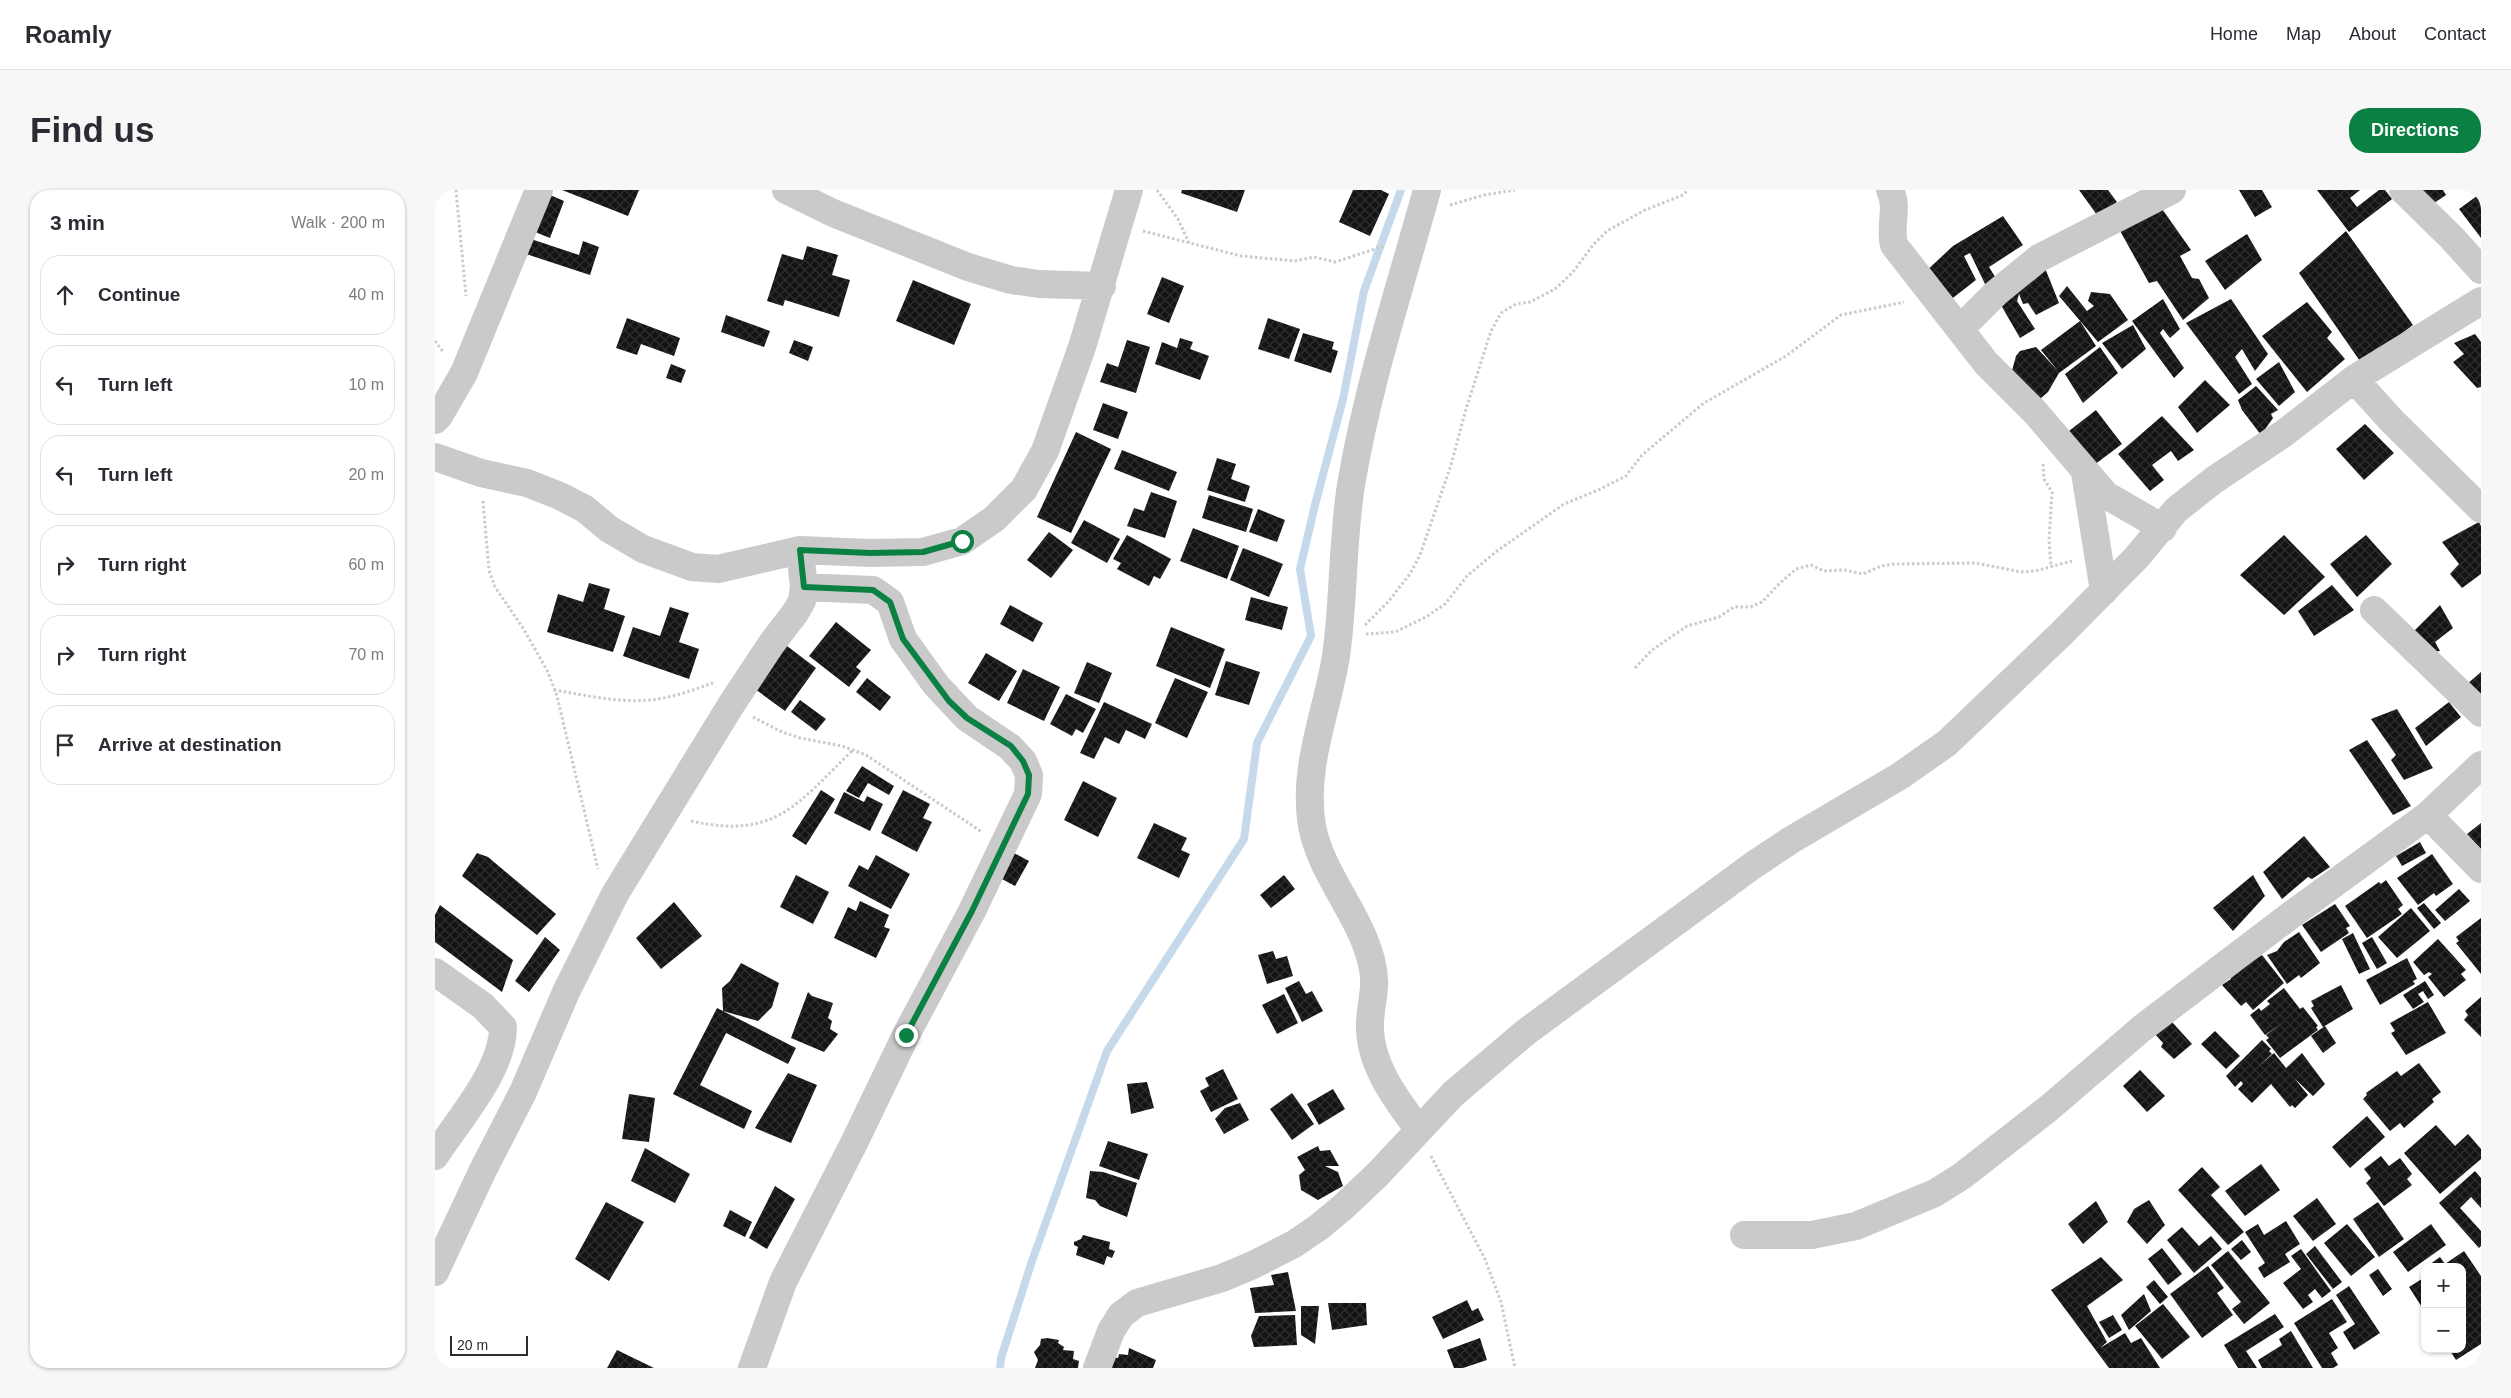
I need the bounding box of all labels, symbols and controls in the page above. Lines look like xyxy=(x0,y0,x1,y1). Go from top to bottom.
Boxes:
text: Roamly xyxy=(25,21,112,48)
text: Home xyxy=(2210,24,2258,44)
text: Map xyxy=(2286,24,2321,44)
text: About xyxy=(2349,24,2396,44)
text: Contact xyxy=(2424,24,2486,44)
button: Directions xyxy=(2349,108,2481,153)
text: Find us xyxy=(30,110,154,149)
text: 3 min xyxy=(50,211,105,234)
text: Walk · 200 m xyxy=(291,214,385,231)
icon: ahead xyxy=(51,281,79,309)
text: Continue xyxy=(98,284,180,305)
text: 40 m xyxy=(348,286,384,303)
icon: left xyxy=(51,371,79,399)
text: Turn left xyxy=(98,374,173,395)
text: 10 m xyxy=(348,376,384,393)
icon: left xyxy=(51,461,79,489)
text: Turn left xyxy=(98,464,173,485)
text: 20 m xyxy=(348,466,384,483)
route start xyxy=(951,530,974,553)
icon: right xyxy=(51,551,79,579)
text: Turn right xyxy=(98,554,186,575)
text: 60 m xyxy=(348,556,384,573)
icon: right xyxy=(51,641,79,669)
text: Turn right xyxy=(98,644,186,665)
text: 70 m xyxy=(348,646,384,663)
icon: arrive xyxy=(51,731,79,759)
text: Arrive at destination xyxy=(98,734,282,755)
route end xyxy=(895,1024,918,1047)
map controls xyxy=(2421,1263,2466,1353)
button: + xyxy=(2421,1263,2466,1308)
button: − xyxy=(2421,1308,2466,1353)
scale bar xyxy=(450,1333,527,1356)
text: 20 m xyxy=(457,1337,488,1353)

